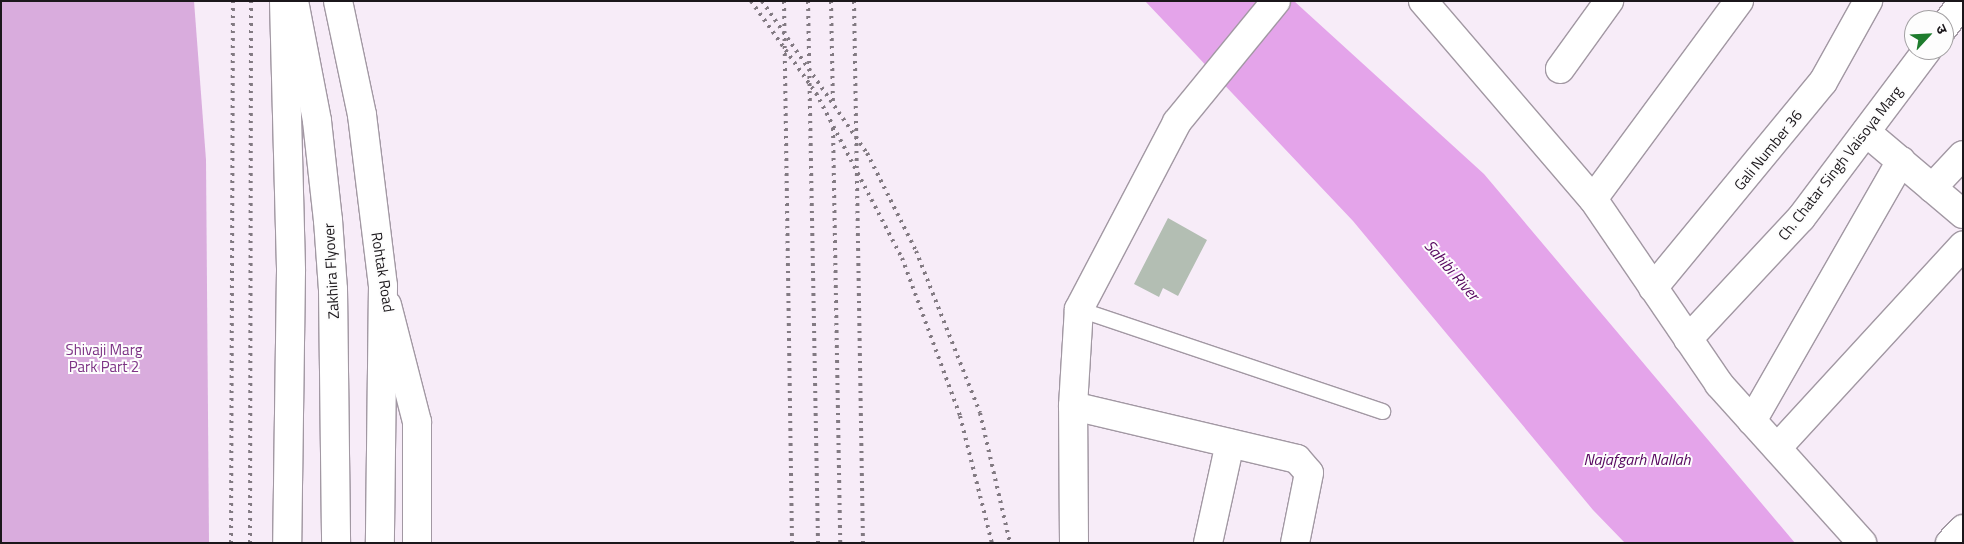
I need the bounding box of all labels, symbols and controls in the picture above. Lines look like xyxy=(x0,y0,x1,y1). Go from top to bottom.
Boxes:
north arrow xyxy=(1904,10,1954,60)
text: उ xyxy=(1931,21,1953,37)
street label: Ch. Chatar Singh Vaisoya Marg xyxy=(1774,82,1906,244)
street label: Gali Number 36 xyxy=(1730,106,1806,194)
street label: Zakhira Flyover xyxy=(319,223,343,319)
street label: Rohtak Road xyxy=(368,231,398,313)
water label: Sahibi River xyxy=(1421,236,1483,304)
park label: Shivaji Marg Park Part 2 xyxy=(66,340,142,375)
water label: Najafgarh Nallah xyxy=(1583,449,1691,469)

